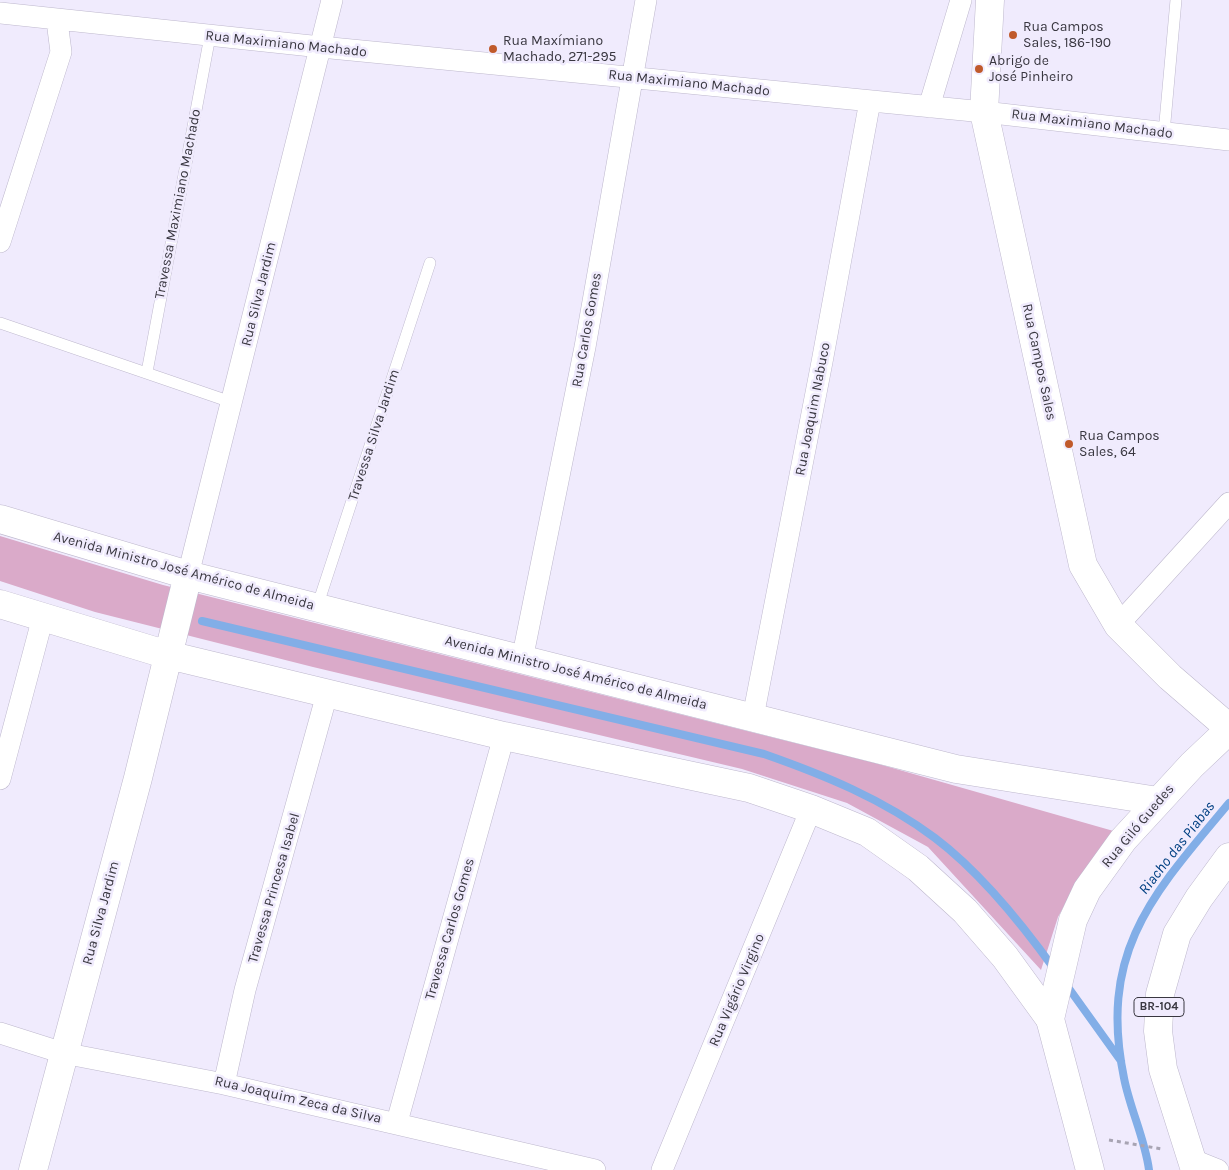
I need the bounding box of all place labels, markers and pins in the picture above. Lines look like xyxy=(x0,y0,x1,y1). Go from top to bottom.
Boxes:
place label: Rua Campos Sales, 186-190 xyxy=(1023,19,1111,52)
marker: Rua Campos Sales, 186-190 xyxy=(1007,29,1019,41)
place label: Rua Maxímiano Machado, 271-295 xyxy=(503,33,616,65)
marker: Rua Maxímiano Machado, 271-295 xyxy=(487,43,499,55)
place label: Abrigo de José Pinheiro xyxy=(989,53,1073,85)
marker: Abrigo de José Pinheiro xyxy=(973,63,985,75)
place label: Rua Campos Sales, 64 xyxy=(1079,428,1160,461)
marker: Rua Campos Sales, 64 xyxy=(1063,438,1075,450)

